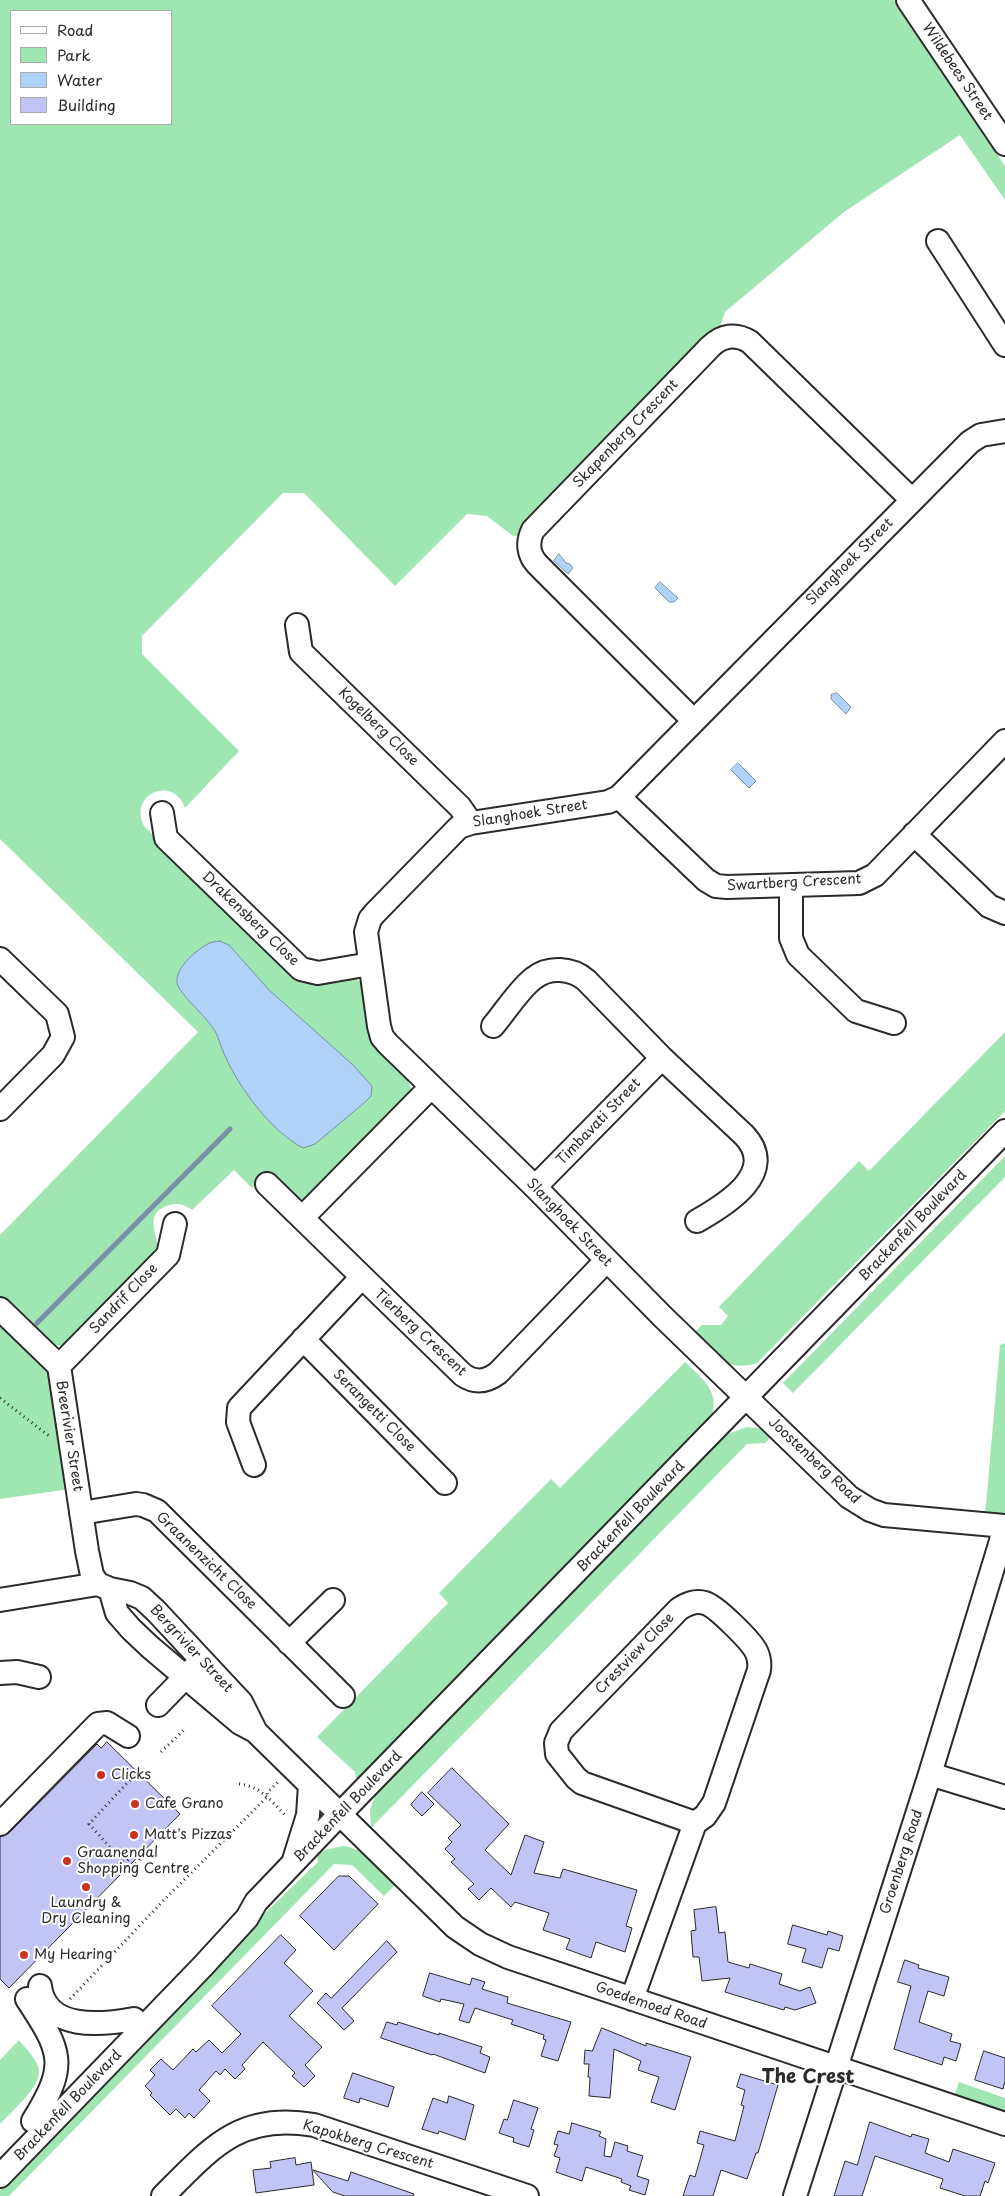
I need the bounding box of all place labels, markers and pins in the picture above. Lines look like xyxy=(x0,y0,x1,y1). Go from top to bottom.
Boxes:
place label: Clicks xyxy=(111,1767,151,1783)
marker: Clicks xyxy=(95,1769,107,1781)
place label: Cafe Grano xyxy=(145,1796,223,1812)
marker: Cafe Grano xyxy=(129,1798,141,1810)
place label: Matt's Pizzas xyxy=(144,1827,232,1843)
marker: Matt's Pizzas xyxy=(128,1829,140,1841)
place label: Graanendal Shopping Centre xyxy=(77,1845,190,1878)
marker: Graanendal Shopping Centre xyxy=(61,1855,73,1867)
marker: Laundry & Dry Cleaning xyxy=(80,1881,92,1893)
place label: Laundry & Dry Cleaning xyxy=(41,1895,131,1928)
place label: My Hearing xyxy=(34,1947,113,1963)
marker: My Hearing xyxy=(18,1949,30,1961)

